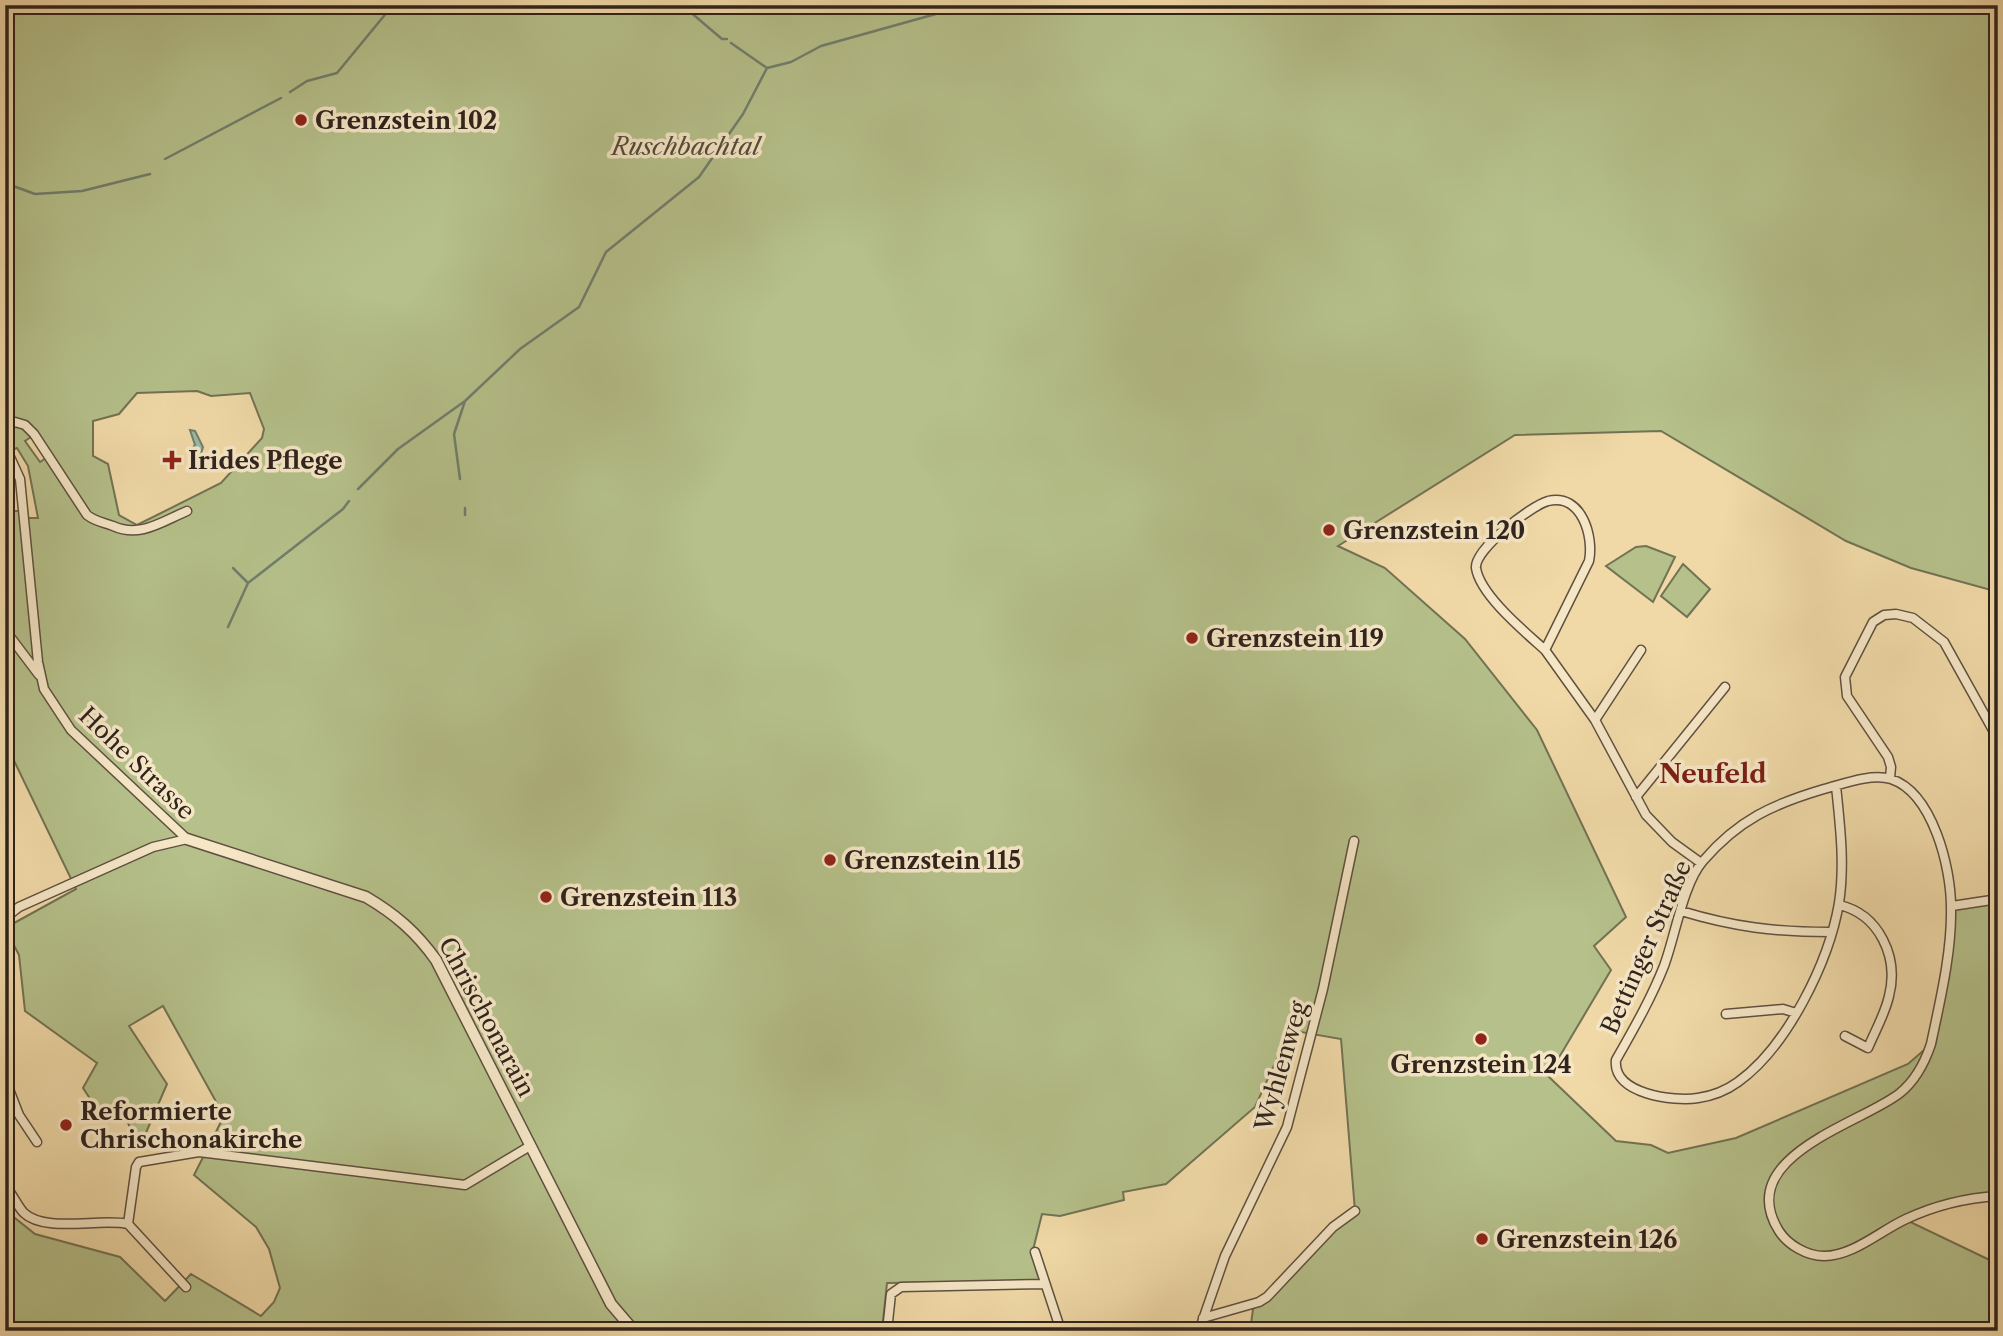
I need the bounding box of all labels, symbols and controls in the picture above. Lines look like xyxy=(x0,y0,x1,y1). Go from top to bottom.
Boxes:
place label: Grenzstein 102 xyxy=(315,106,497,135)
marker: Grenzstein 102 xyxy=(293,112,309,128)
park label: Ruschbachtal xyxy=(610,132,762,161)
place label: Irides Pflege xyxy=(188,446,343,475)
marker: Irides Pflege xyxy=(162,450,182,470)
place label: Grenzstein 120 xyxy=(1343,516,1525,545)
marker: Grenzstein 120 xyxy=(1321,522,1337,538)
place label: Grenzstein 119 xyxy=(1206,624,1384,653)
marker: Grenzstein 119 xyxy=(1184,630,1200,646)
street label: Hohe Strasse xyxy=(73,701,201,825)
district label: Neufeld xyxy=(1659,758,1767,790)
place label: Grenzstein 115 xyxy=(844,846,1021,875)
marker: Grenzstein 115 xyxy=(822,852,838,868)
street label: Bettinger Straße xyxy=(1595,856,1697,1038)
place label: Grenzstein 113 xyxy=(560,883,737,912)
marker: Grenzstein 113 xyxy=(538,889,554,905)
street label: Chrischonarain xyxy=(433,932,541,1102)
street label: Wyhlenweg xyxy=(1248,998,1313,1135)
marker: Grenzstein 124 xyxy=(1473,1031,1489,1047)
place label: Grenzstein 124 xyxy=(1390,1050,1572,1079)
place label: Reformierte Chrischonakirche xyxy=(80,1097,302,1154)
marker: Reformierte Chrischonakirche xyxy=(58,1117,74,1133)
place label: Grenzstein 126 xyxy=(1496,1225,1677,1254)
marker: Grenzstein 126 xyxy=(1474,1231,1490,1247)

